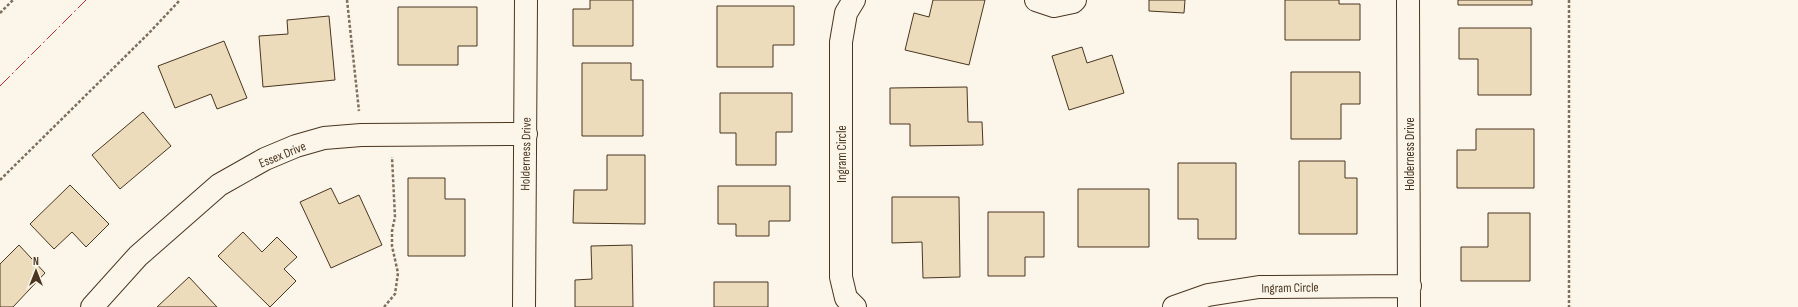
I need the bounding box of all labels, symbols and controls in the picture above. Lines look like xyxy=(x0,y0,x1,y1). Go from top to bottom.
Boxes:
street label: Holderness Drive xyxy=(517,117,535,191)
street label: Holderness Drive xyxy=(1402,117,1418,191)
street label: Ingram Circle xyxy=(834,125,850,183)
street label: Essex Drive xyxy=(257,138,308,172)
north arrow xyxy=(16,251,56,291)
text: N xyxy=(33,255,39,268)
street label: Ingram Circle xyxy=(1261,279,1319,296)

